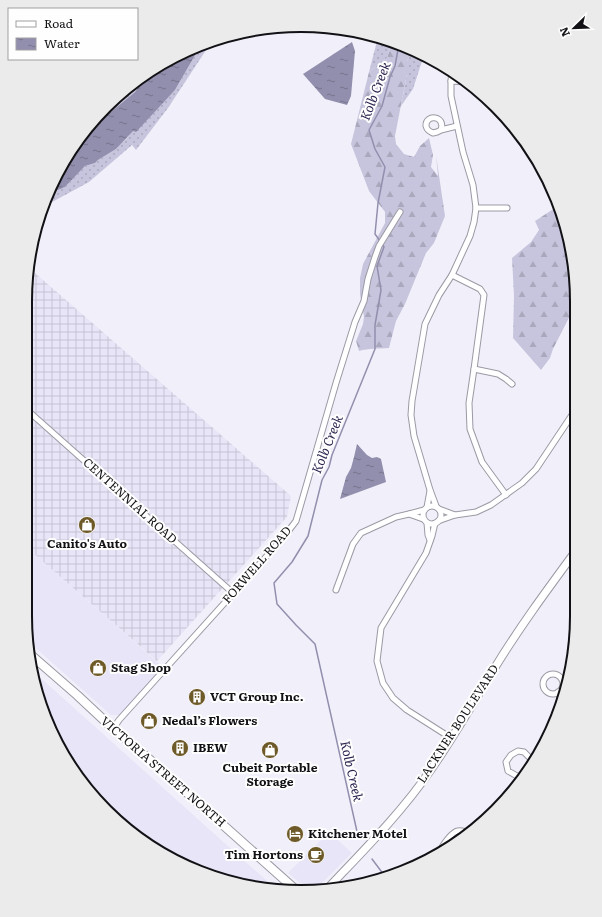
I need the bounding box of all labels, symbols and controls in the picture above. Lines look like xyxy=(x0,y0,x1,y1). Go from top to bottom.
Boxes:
legend xyxy=(8,8,138,60)
north arrow xyxy=(554,8,594,48)
text: Road xyxy=(44,14,74,32)
text: N xyxy=(555,25,573,40)
text: Water xyxy=(44,34,80,52)
water label: Kolb Creek xyxy=(355,58,395,123)
water label: Kolb Creek xyxy=(306,411,347,476)
street label: CENTENNIAL ROAD xyxy=(80,453,182,547)
shop icon: Canito's Auto xyxy=(77,515,97,535)
street label: FORWELL ROAD xyxy=(217,522,295,607)
place label: Canito's Auto xyxy=(47,534,128,552)
shop icon: Stag Shop xyxy=(88,658,108,678)
place label: Stag Shop xyxy=(111,658,171,676)
street label: LACKNER BOULEVARD xyxy=(412,661,502,786)
building icon: VCT Group Inc. xyxy=(187,687,207,707)
place label: VCT Group Inc. xyxy=(210,687,304,705)
shop icon: Nedal’s Flowers xyxy=(139,711,159,731)
place label: Nedal’s Flowers xyxy=(162,711,257,729)
street label: VICTORIA STREET NORTH xyxy=(97,712,230,831)
building icon: IBEW xyxy=(170,738,190,758)
place label: IBEW xyxy=(193,738,228,756)
water label: Kolb Creek xyxy=(336,739,369,804)
shop icon: Cubeit Portable Storage xyxy=(260,740,280,760)
place label: Cubeit Portable Storage xyxy=(223,758,318,790)
hotel icon: Kitchener Motel xyxy=(285,824,305,844)
place label: Kitchener Motel xyxy=(308,824,408,842)
place label: Tim Hortons xyxy=(225,845,303,863)
cafe icon: Tim Hortons xyxy=(306,845,326,865)

